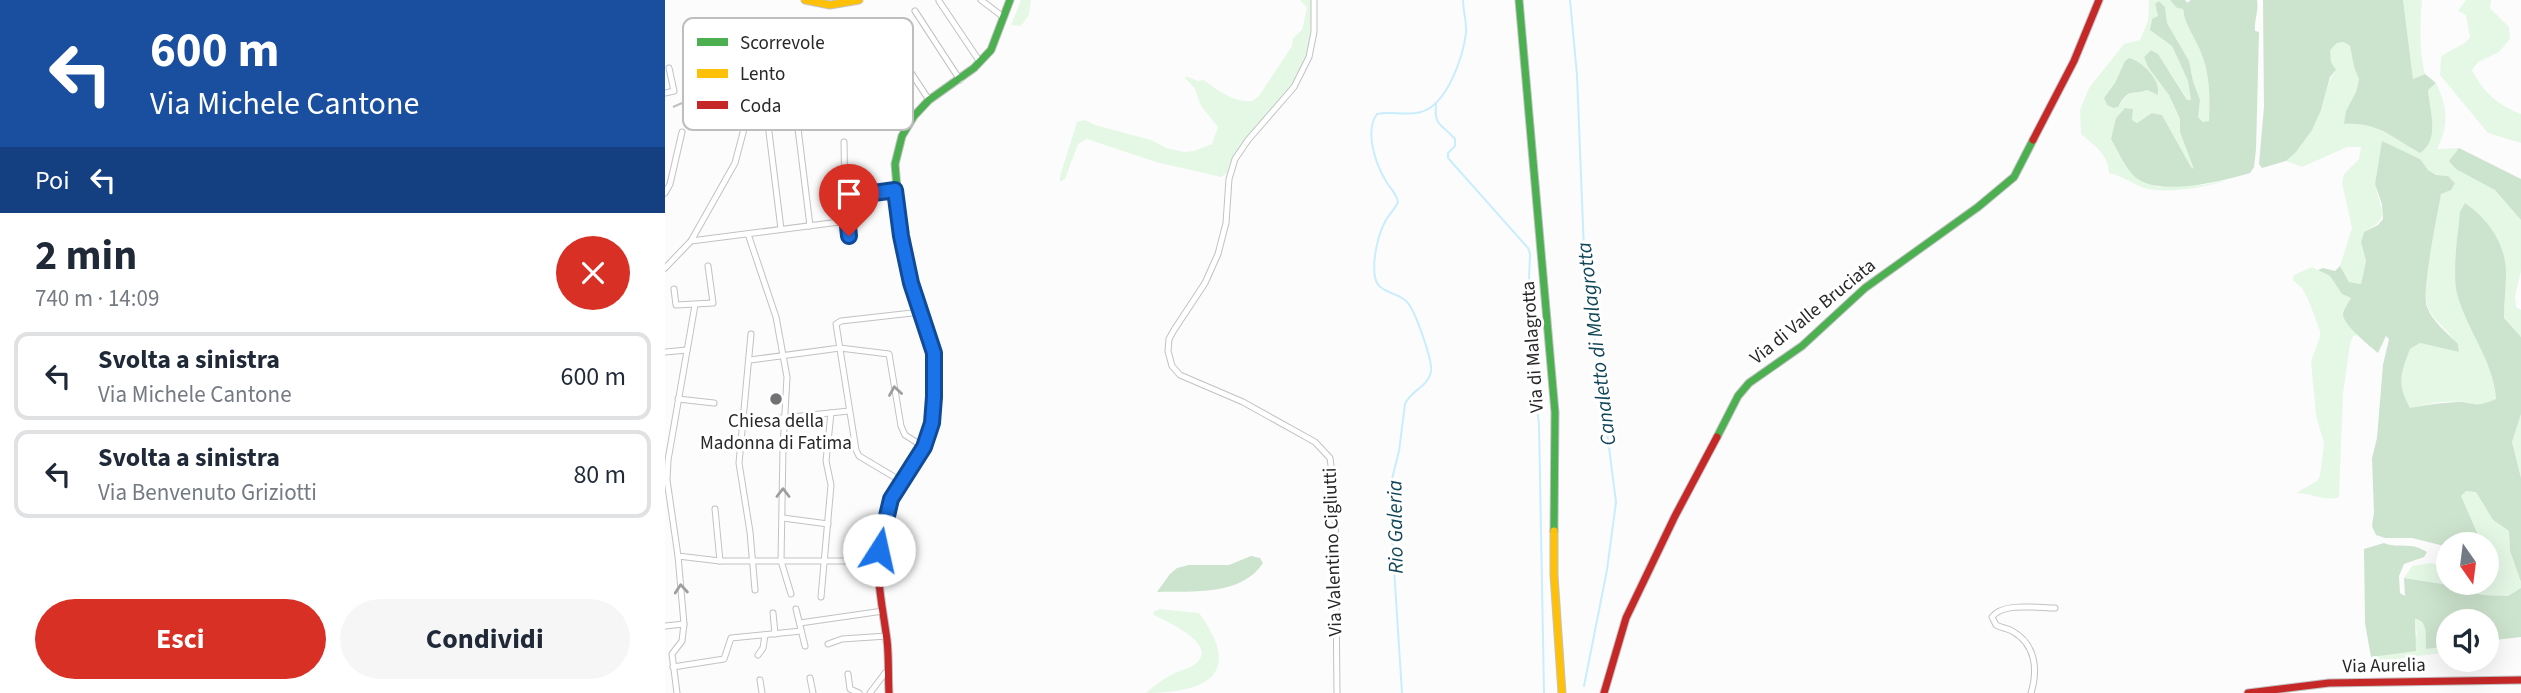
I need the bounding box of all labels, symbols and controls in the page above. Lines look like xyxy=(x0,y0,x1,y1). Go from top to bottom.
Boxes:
text: 600 m xyxy=(150,16,279,86)
legend xyxy=(683,18,913,130)
icon: left xyxy=(35,28,126,119)
text: Scorrevole xyxy=(740,30,825,57)
text: Lento xyxy=(740,61,785,88)
text: Via Michele Cantone xyxy=(150,81,419,127)
text: Coda xyxy=(740,93,781,120)
icon: left xyxy=(84,161,122,199)
text: Poi xyxy=(35,162,70,199)
pin xyxy=(819,164,879,236)
icon: arrive xyxy=(830,175,868,213)
text: 2 min xyxy=(35,226,137,286)
button: close xyxy=(556,236,630,310)
water label: Canaletto di Malagrotta xyxy=(1569,241,1623,447)
street label: Via di Valle Bruciata xyxy=(1744,253,1882,371)
street label: Via di Malagrotta xyxy=(1515,280,1551,414)
text: 740 m · 14:09 xyxy=(35,282,159,315)
text: Svolta a sinistra xyxy=(98,341,280,378)
icon: left xyxy=(39,357,77,395)
text: 600 m xyxy=(560,358,626,395)
text: Via Michele Cantone xyxy=(98,378,292,411)
one-way arrow xyxy=(888,385,903,397)
marker: Chiesa della Madonna di Fatima xyxy=(768,391,784,407)
place label: Chiesa della Madonna di Fatima xyxy=(700,408,852,457)
text: Svolta a sinistra xyxy=(98,439,280,476)
icon: left xyxy=(39,455,77,493)
text: 80 m xyxy=(573,456,626,493)
street label: Via Valentino Cigliutti xyxy=(1317,467,1349,637)
text: Via Benvenuto Griziotti xyxy=(98,476,317,509)
water label: Rio Galeria xyxy=(1379,480,1411,574)
one-way arrow xyxy=(775,487,791,497)
position arrow xyxy=(842,513,916,587)
north arrow xyxy=(2436,532,2499,595)
map controls xyxy=(2436,532,2499,672)
one-way arrow xyxy=(674,583,689,594)
button: Esci xyxy=(35,599,326,679)
button: Condividi xyxy=(340,599,630,679)
button: sound xyxy=(2436,609,2499,672)
street label: Via Aurelia xyxy=(2342,652,2426,680)

